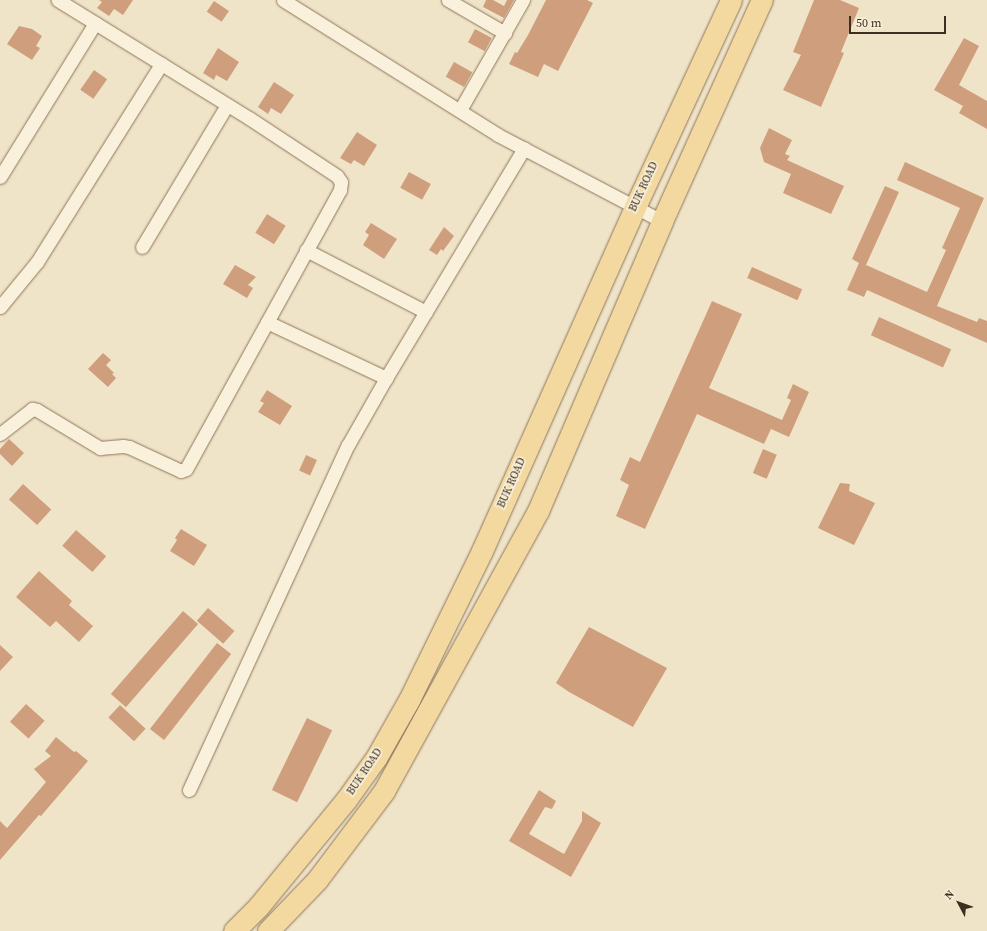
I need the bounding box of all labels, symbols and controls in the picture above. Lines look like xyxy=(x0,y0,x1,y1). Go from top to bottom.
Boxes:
scale bar xyxy=(851,8,948,34)
text: 50 m xyxy=(856,15,882,31)
street label: BUK ROAD xyxy=(627,160,661,214)
street label: BUK ROAD xyxy=(495,456,529,510)
street label: BUK ROAD xyxy=(345,746,385,798)
north arrow xyxy=(939,883,979,923)
text: N xyxy=(941,887,958,903)

